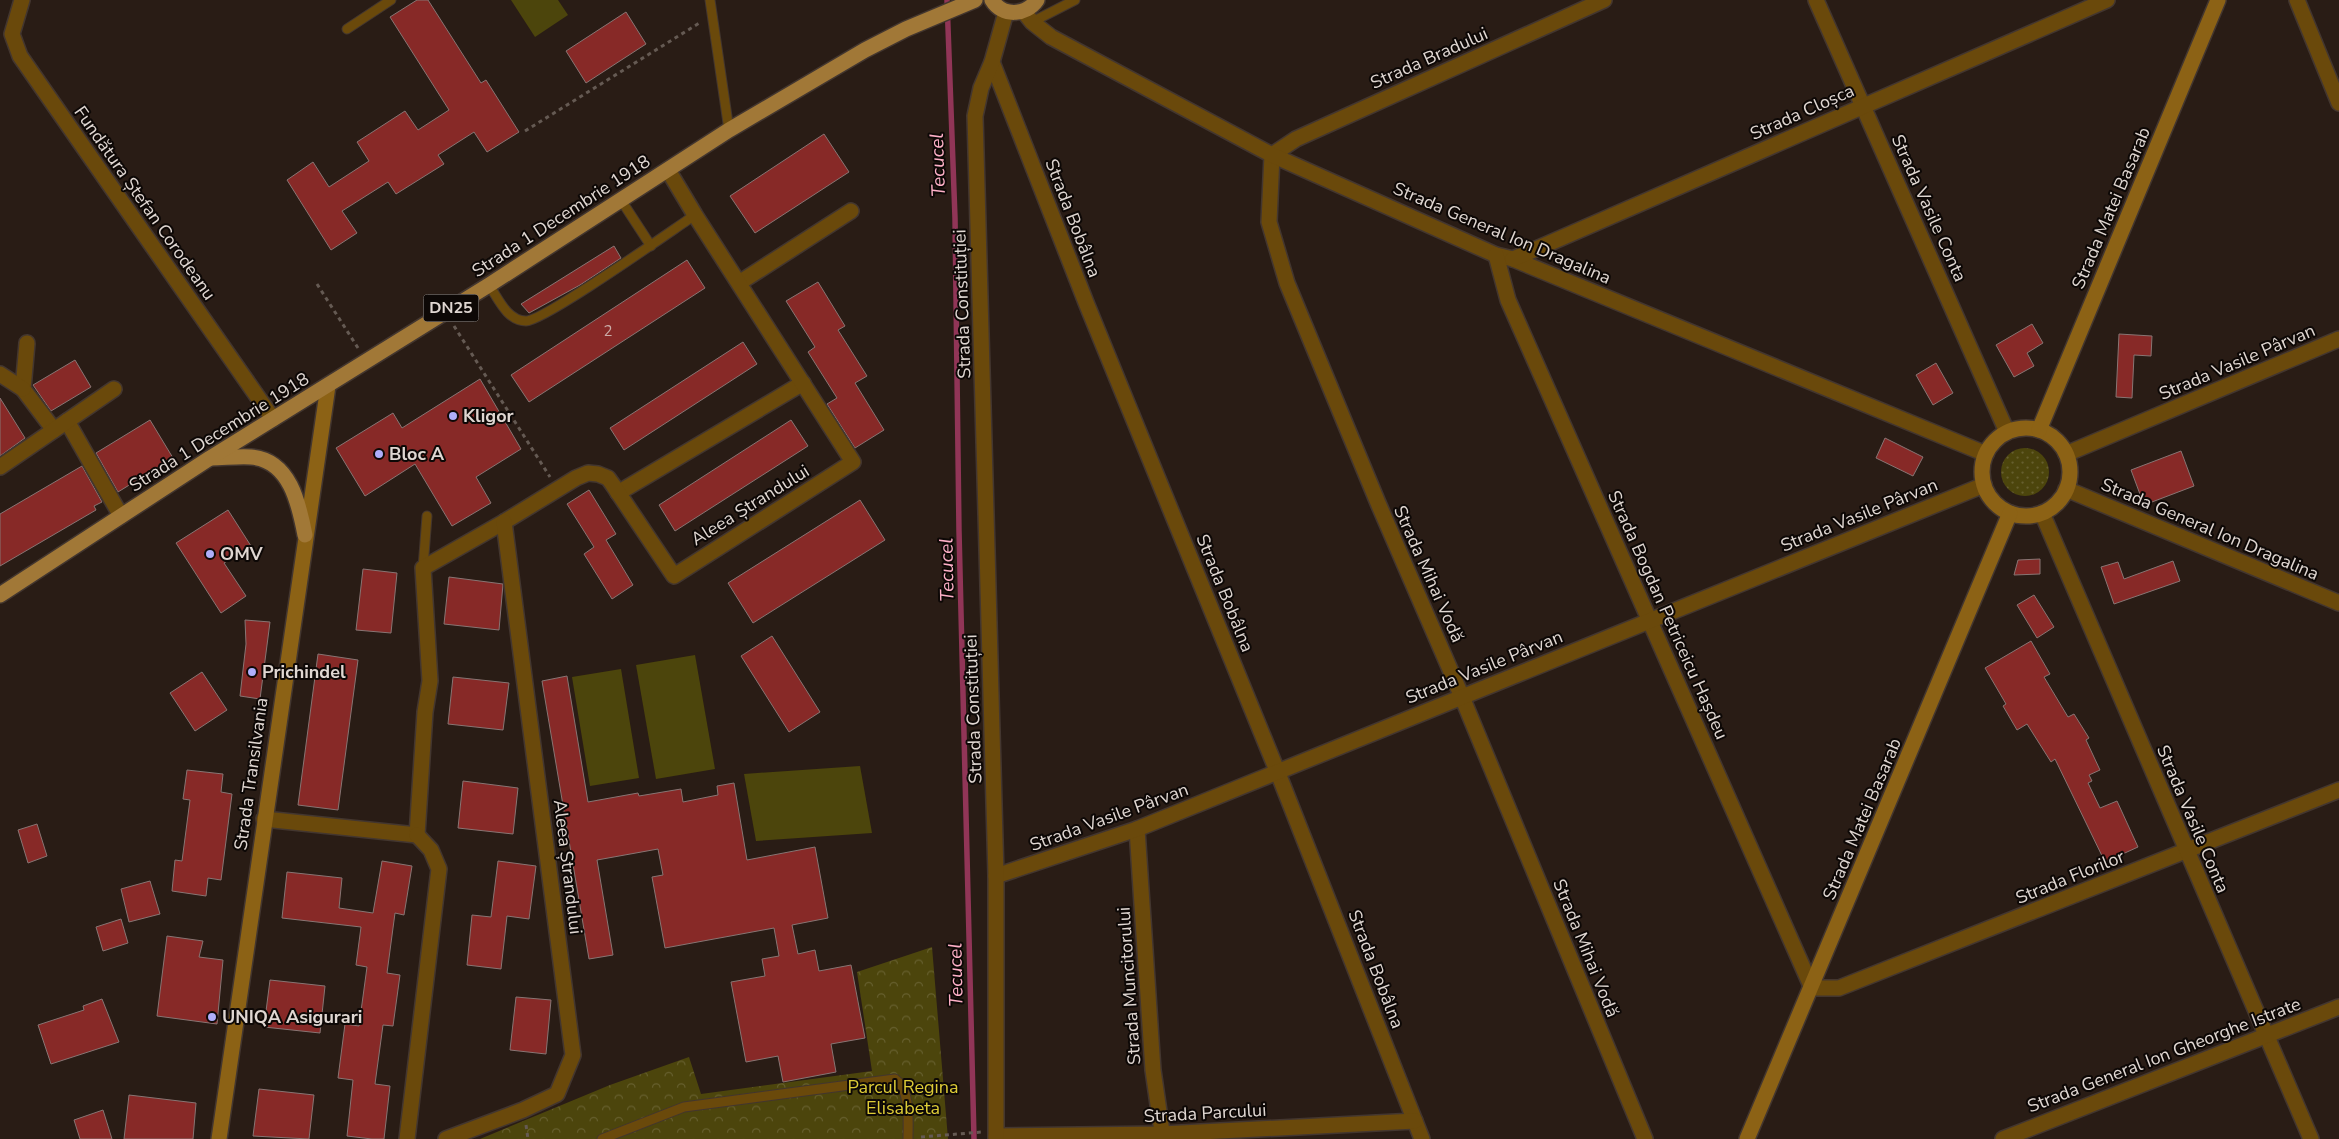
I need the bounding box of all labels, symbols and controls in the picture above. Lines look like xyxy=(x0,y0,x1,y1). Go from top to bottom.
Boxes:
street label: Strada Bradului xyxy=(1366,21,1492,95)
street label: Strada Cloșca xyxy=(1746,78,1858,146)
street label: Fundătura Ștefan Corodeanu xyxy=(69,101,221,305)
street label: Strada Matei Basarab xyxy=(2066,123,2156,293)
street label: Strada Vasile Conta xyxy=(1886,131,1972,285)
water label: Tecucel xyxy=(924,133,952,197)
street label: Strada 1 Decembrie 1918 xyxy=(467,149,655,283)
street label: Strada Bobâlna xyxy=(1039,155,1107,281)
street label: Strada General Ion Dragalina xyxy=(1389,176,1615,290)
street label: Strada Constituției xyxy=(947,229,977,379)
road number: DN25 xyxy=(424,294,478,322)
street label: Strada Vasile Pârvan xyxy=(2155,318,2319,406)
house number: 2 xyxy=(603,321,613,341)
street label: Strada 1 Decembrie 1918 xyxy=(124,367,314,497)
place label: Kligor xyxy=(463,404,514,428)
marker: Kligor xyxy=(447,410,459,422)
place label: Bloc A xyxy=(389,442,445,466)
marker: Bloc A xyxy=(373,448,385,460)
street label: Aleea Ștrandului xyxy=(686,459,814,551)
street label: Strada General Ion Dragalina xyxy=(2097,472,2323,586)
street label: Strada Vasile Pârvan xyxy=(1777,473,1941,557)
street label: Strada Bogdan Petriceicu Hașdeu xyxy=(1602,487,1734,743)
street label: Strada Mihai Vodă xyxy=(1388,502,1470,646)
street label: Strada Bobâlna xyxy=(1190,530,1260,656)
water label: Tecucel xyxy=(933,538,961,602)
place label: OMV xyxy=(220,542,264,566)
marker: OMV xyxy=(204,548,216,560)
street label: Strada Vasile Pârvan xyxy=(1402,625,1566,709)
street label: Strada Constituției xyxy=(958,634,988,784)
place label: Prichindel xyxy=(262,660,346,684)
marker: Prichindel xyxy=(246,666,258,678)
street label: Strada Transilvania xyxy=(228,696,274,852)
street label: Strada Matei Basarab xyxy=(1817,734,1907,904)
street label: Strada Vasile Conta xyxy=(2151,741,2235,897)
street label: Strada Vasile Pârvan xyxy=(1026,777,1192,857)
street label: Aleea Ștrandului xyxy=(548,798,588,936)
street label: Strada Florilor xyxy=(2012,844,2128,910)
street label: Strada Mihai Vodă xyxy=(1547,875,1625,1021)
street label: Strada Muncitorului xyxy=(1112,906,1146,1066)
street label: Strada Bobâlna xyxy=(1342,906,1410,1032)
water label: Tecucel xyxy=(942,943,970,1007)
street label: Strada General Ion Gheorghe Istrate xyxy=(2024,992,2304,1118)
place label: UNIQA Asigurari xyxy=(222,1005,362,1029)
marker: UNIQA Asigurari xyxy=(206,1011,218,1023)
park label: Parcul Regina Elisabeta xyxy=(847,1075,959,1120)
street label: Strada Parcului xyxy=(1143,1098,1267,1128)

